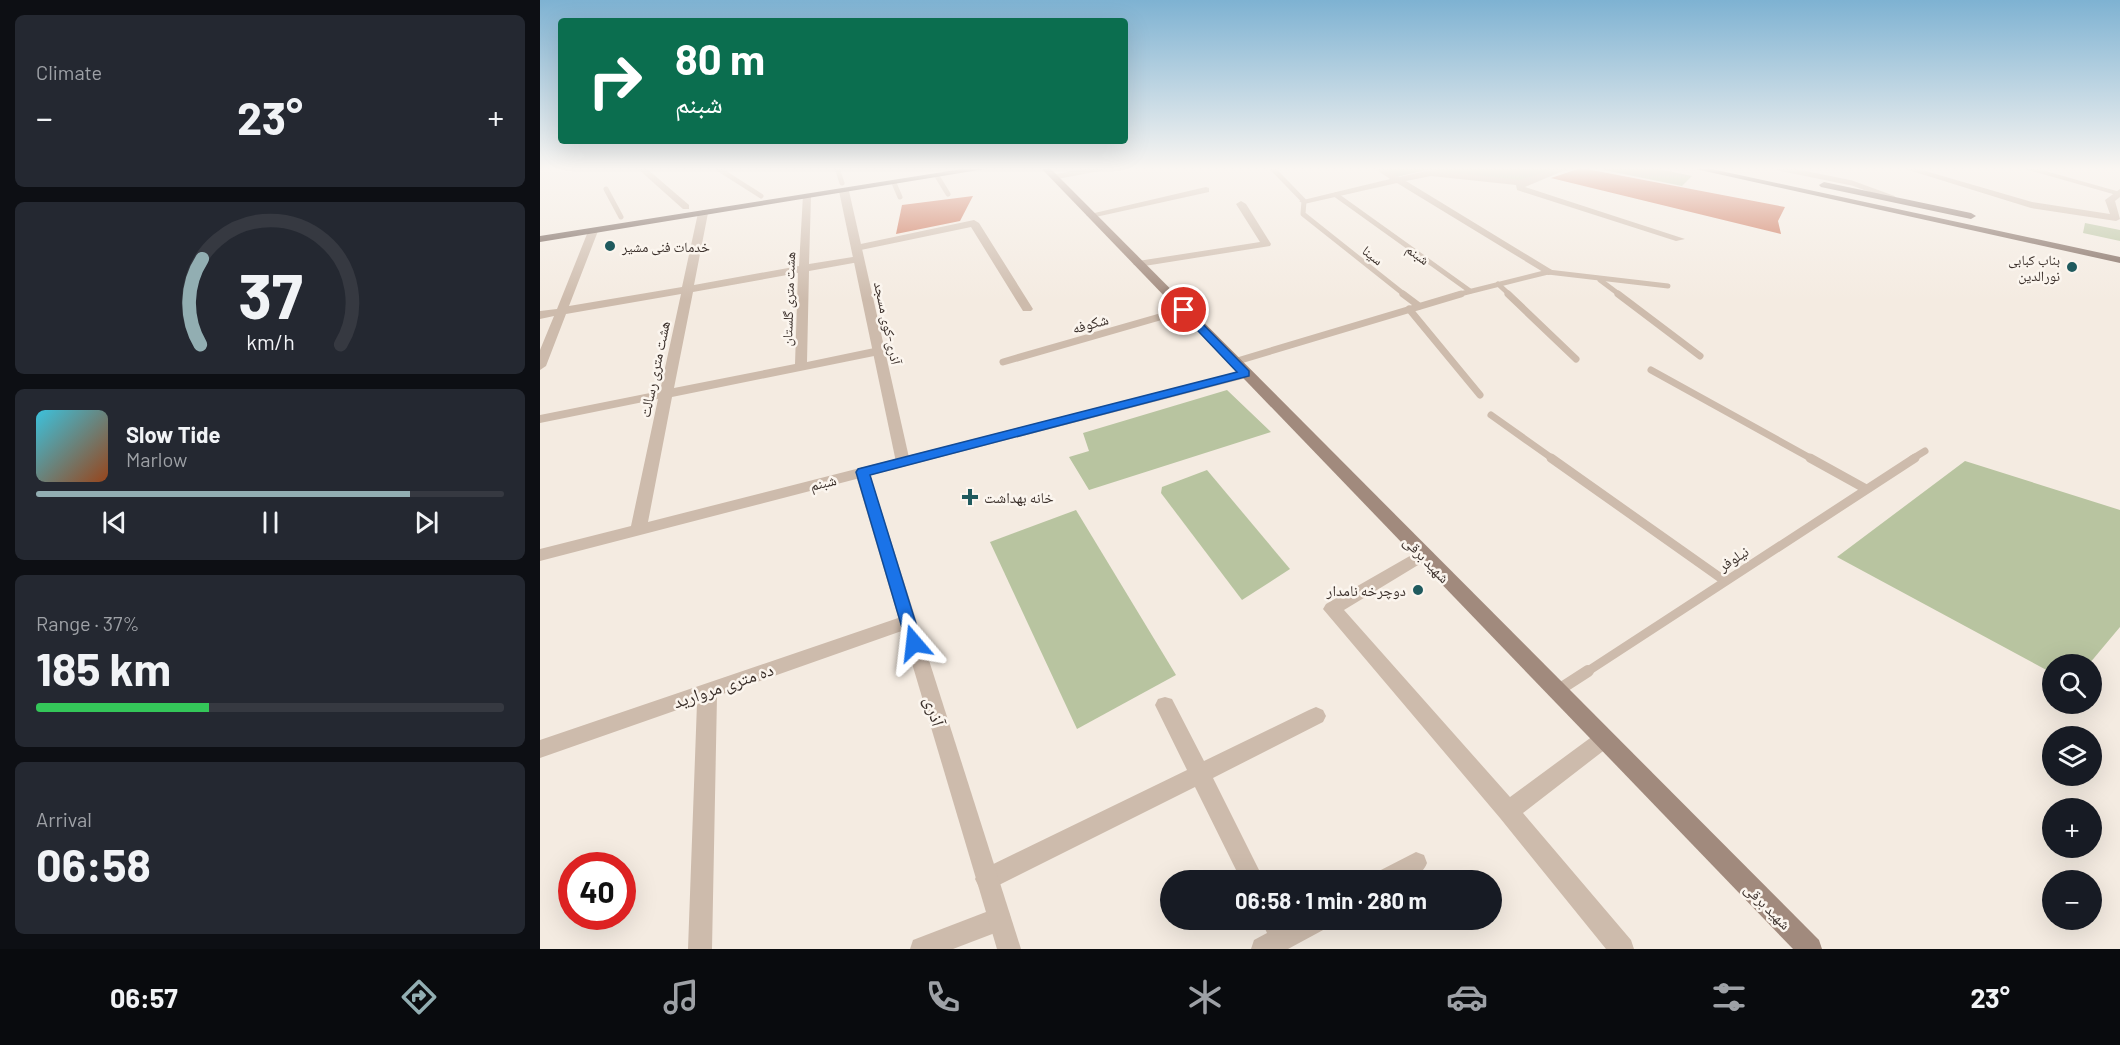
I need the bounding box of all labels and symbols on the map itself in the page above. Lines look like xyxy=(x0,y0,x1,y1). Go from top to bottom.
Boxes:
place label: خدمات فنی مشیر xyxy=(621,238,710,256)
marker: خدمات فنی مشیر xyxy=(603,239,617,253)
street label: شبنم xyxy=(1402,240,1433,270)
street label: سینا xyxy=(1359,242,1387,269)
street label: هشت متری گلستان xyxy=(778,251,799,347)
place label: بناب کبابی نورالدین xyxy=(2008,251,2060,285)
marker: بناب کبابی نورالدین xyxy=(2065,260,2079,274)
street label: آذری-کوی مسجد xyxy=(870,280,905,367)
pin xyxy=(1158,284,1209,335)
street label: شکوفه xyxy=(1070,309,1111,338)
street label: هشت متری رسالت xyxy=(635,319,675,419)
street label: شبنم xyxy=(808,470,839,496)
marker: خانه بهداشت xyxy=(961,488,979,506)
place label: خانه بهداشت xyxy=(984,488,1054,507)
street label: شهید برقی xyxy=(1399,532,1454,588)
street label: نیلوفر xyxy=(1714,542,1752,576)
place label: دوچرخه نامدار xyxy=(1326,581,1406,600)
marker: دوچرخه نامدار xyxy=(1411,583,1425,597)
position arrow xyxy=(882,611,946,675)
street label: ده متری مروارید xyxy=(670,658,777,713)
street label: آذری xyxy=(919,694,950,729)
speed limit sign: 40 xyxy=(558,852,636,930)
street label: شهید برقی xyxy=(1740,879,1795,934)

